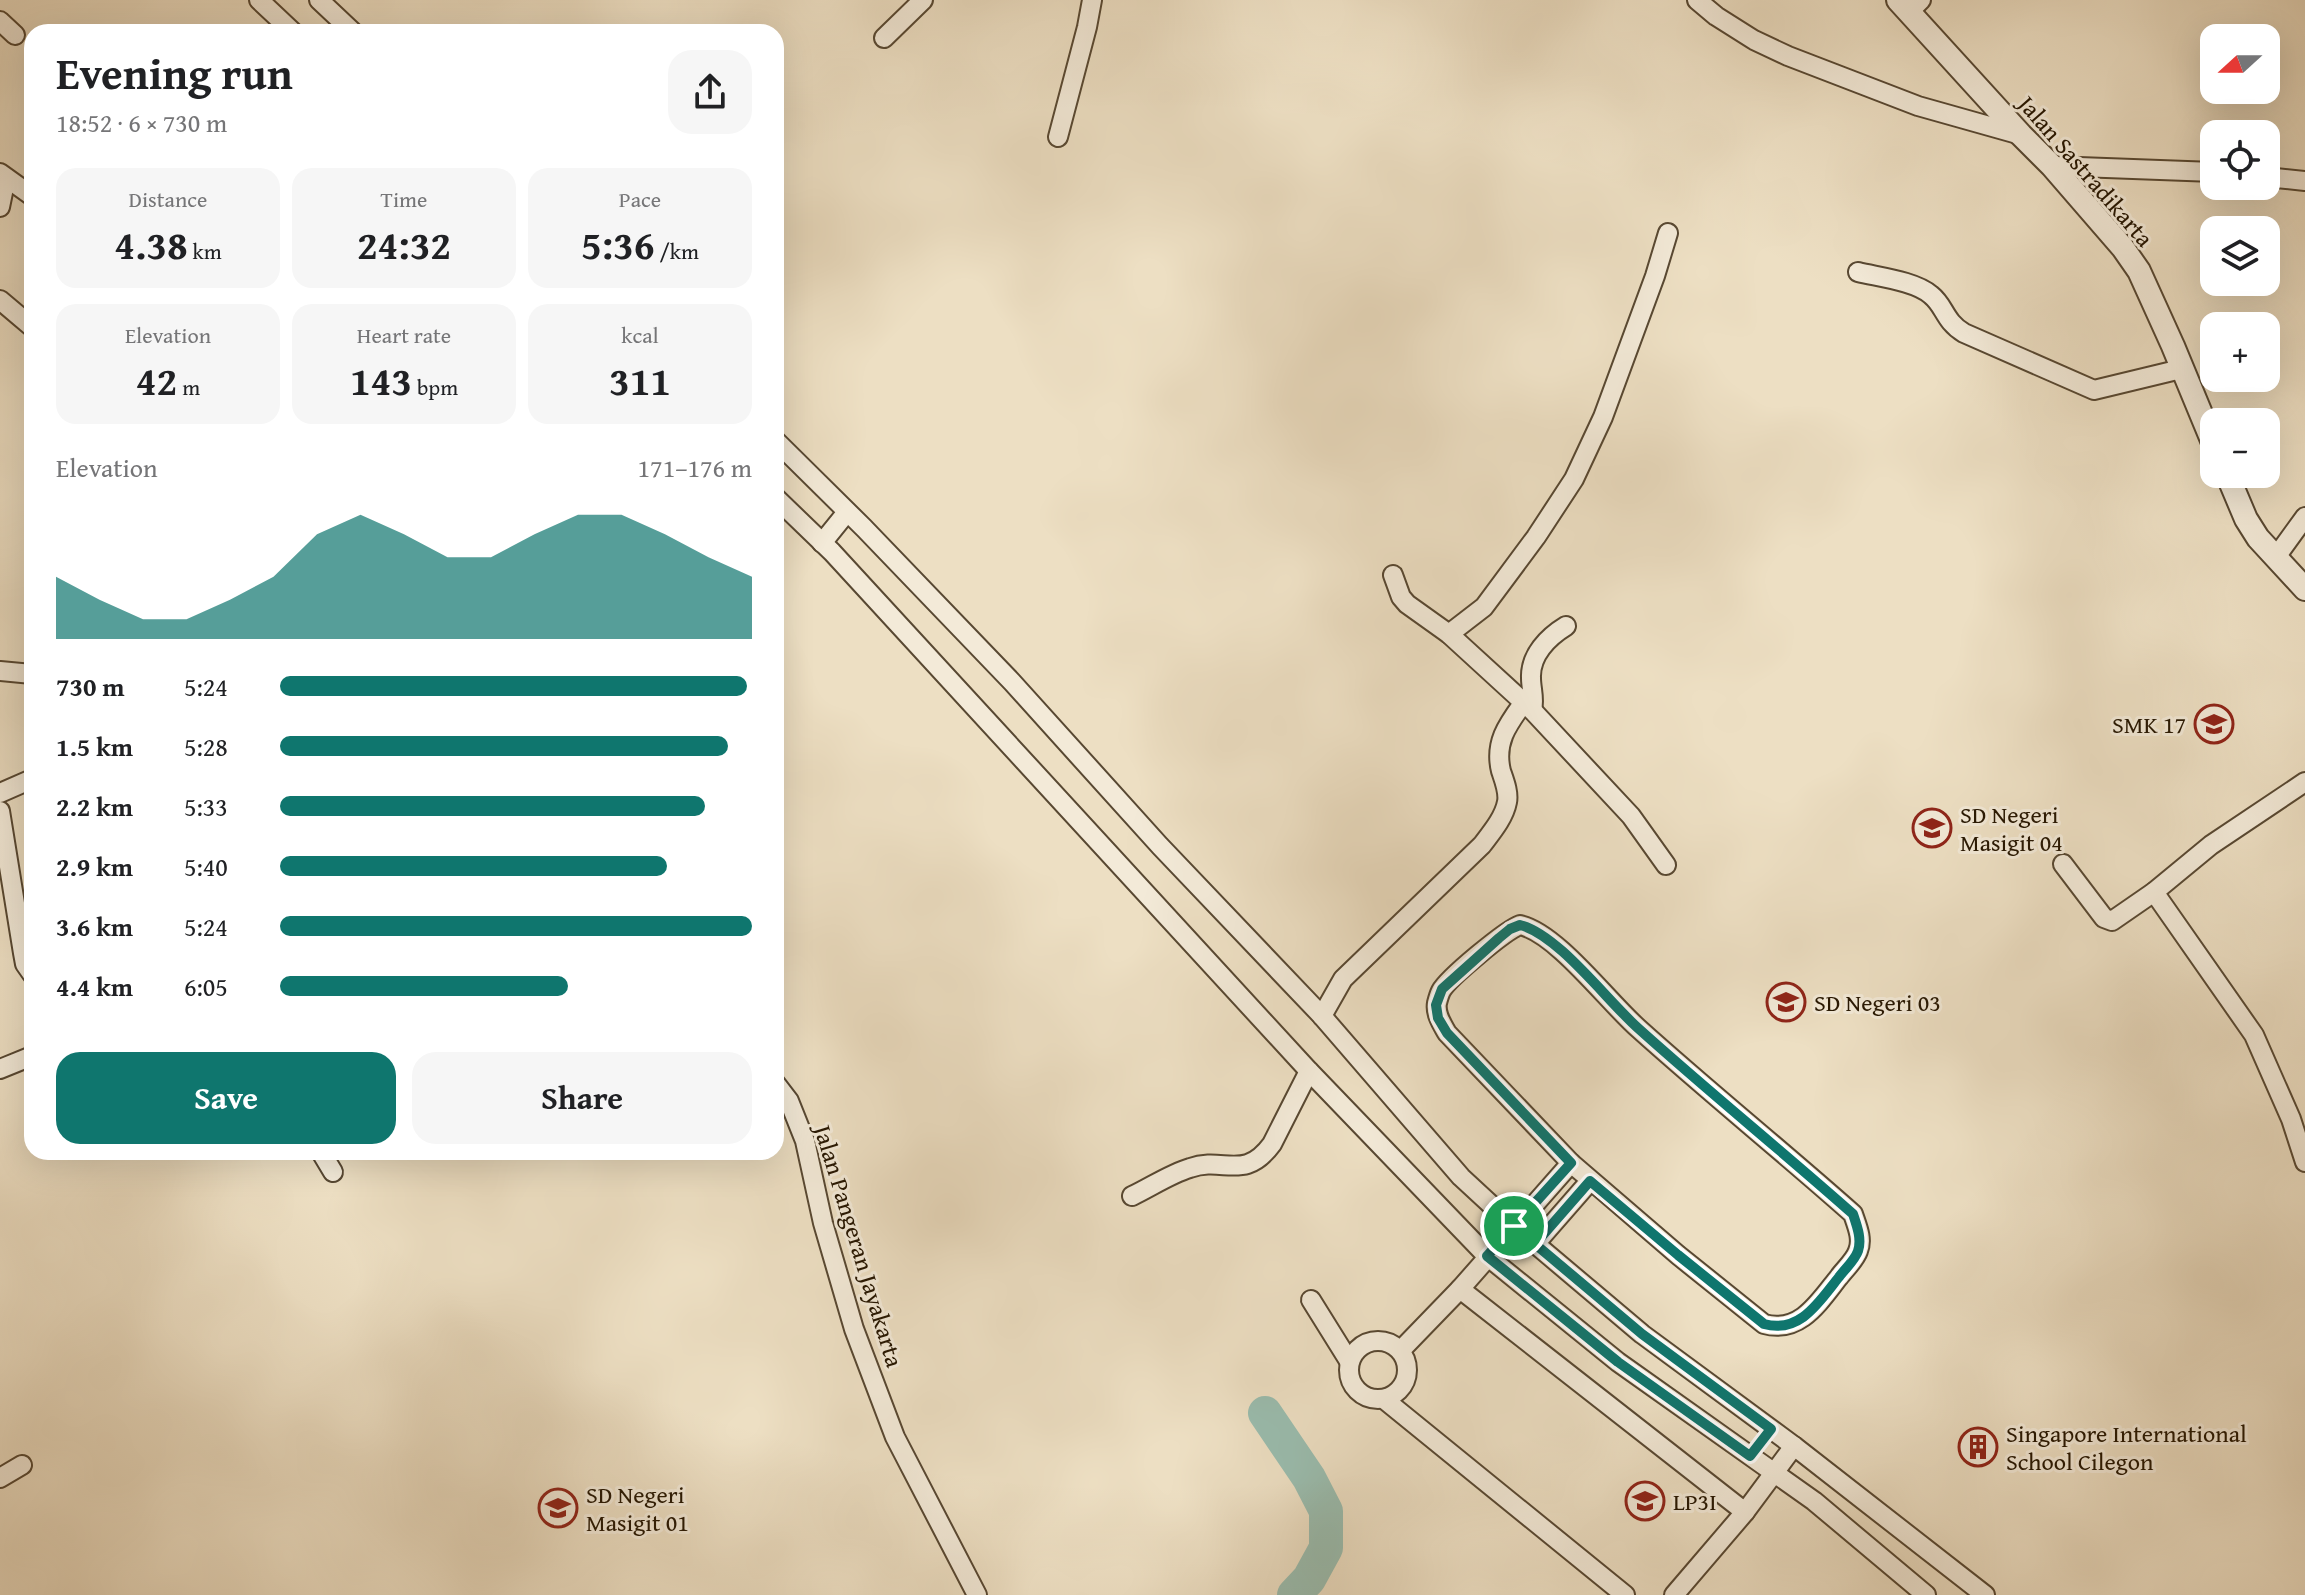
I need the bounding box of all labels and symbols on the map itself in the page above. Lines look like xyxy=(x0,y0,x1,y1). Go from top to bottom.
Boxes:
north arrow xyxy=(2200,24,2280,104)
street label: Jalan Sastradikarta xyxy=(2008,85,2162,255)
school or university icon: SMK 17 xyxy=(2193,703,2235,745)
place label: SMK 17 xyxy=(2112,707,2186,742)
place label: SD Negeri Masigit 04 xyxy=(1960,797,2063,860)
school or university icon: SD Negeri Masigit 04 xyxy=(1911,807,1953,849)
school or university icon: SD Negeri 03 xyxy=(1765,981,1807,1023)
place label: SD Negeri 03 xyxy=(1814,985,1941,1020)
street label: Jalan Pangeran Jayakarta xyxy=(805,1118,913,1372)
pin xyxy=(1480,1192,1548,1260)
place label: Singapore International School Cilegon xyxy=(2006,1416,2247,1479)
building icon: Singapore International School Cilegon xyxy=(1957,1426,1999,1468)
place label: SD Negeri Masigit 01 xyxy=(586,1477,689,1540)
school or university icon: LP3I xyxy=(1624,1480,1666,1522)
place label: LP3I xyxy=(1673,1484,1717,1519)
school or university icon: SD Negeri Masigit 01 xyxy=(537,1487,579,1529)

